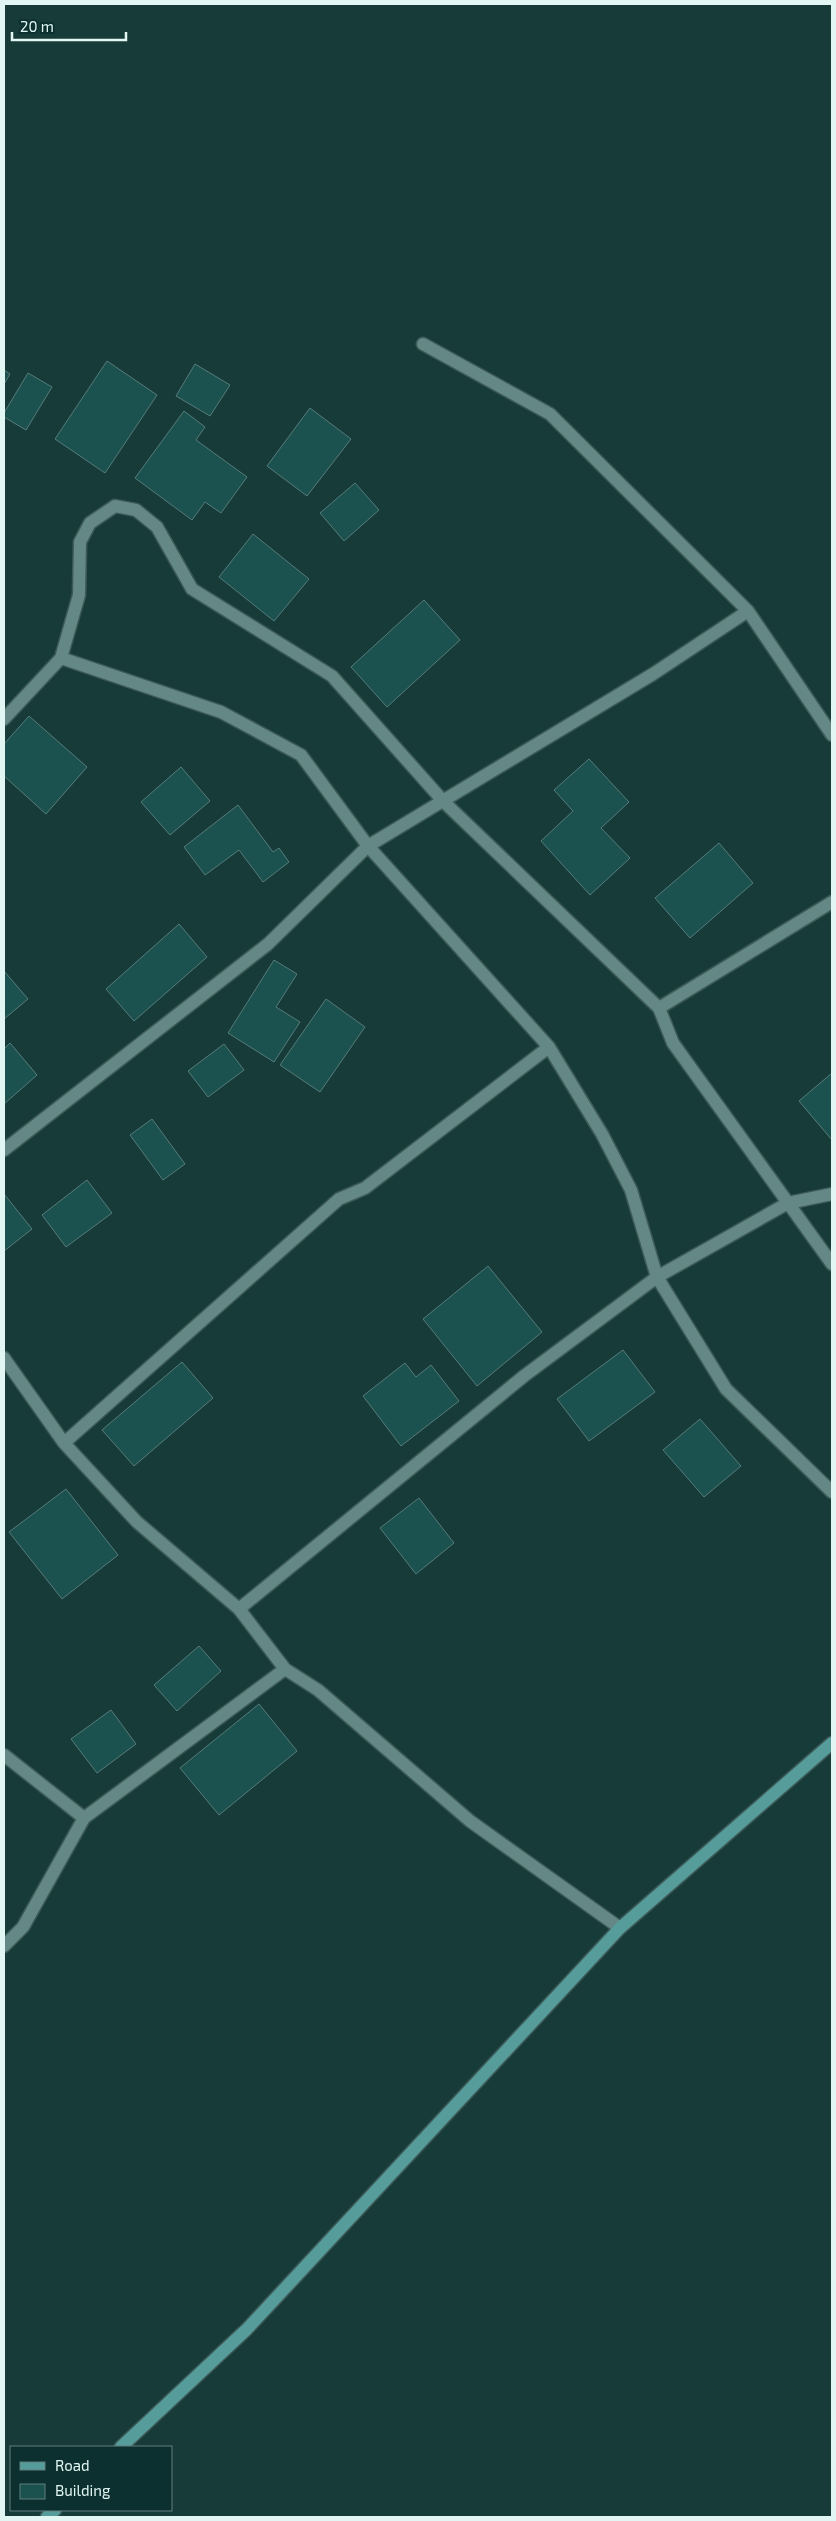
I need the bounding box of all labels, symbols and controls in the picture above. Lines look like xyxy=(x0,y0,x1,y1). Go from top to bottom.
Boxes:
scale bar xyxy=(12,10,126,42)
text: 20 m xyxy=(20,17,54,35)
legend xyxy=(10,2446,172,2511)
text: Road xyxy=(55,2456,90,2474)
text: Building xyxy=(55,2481,111,2499)

